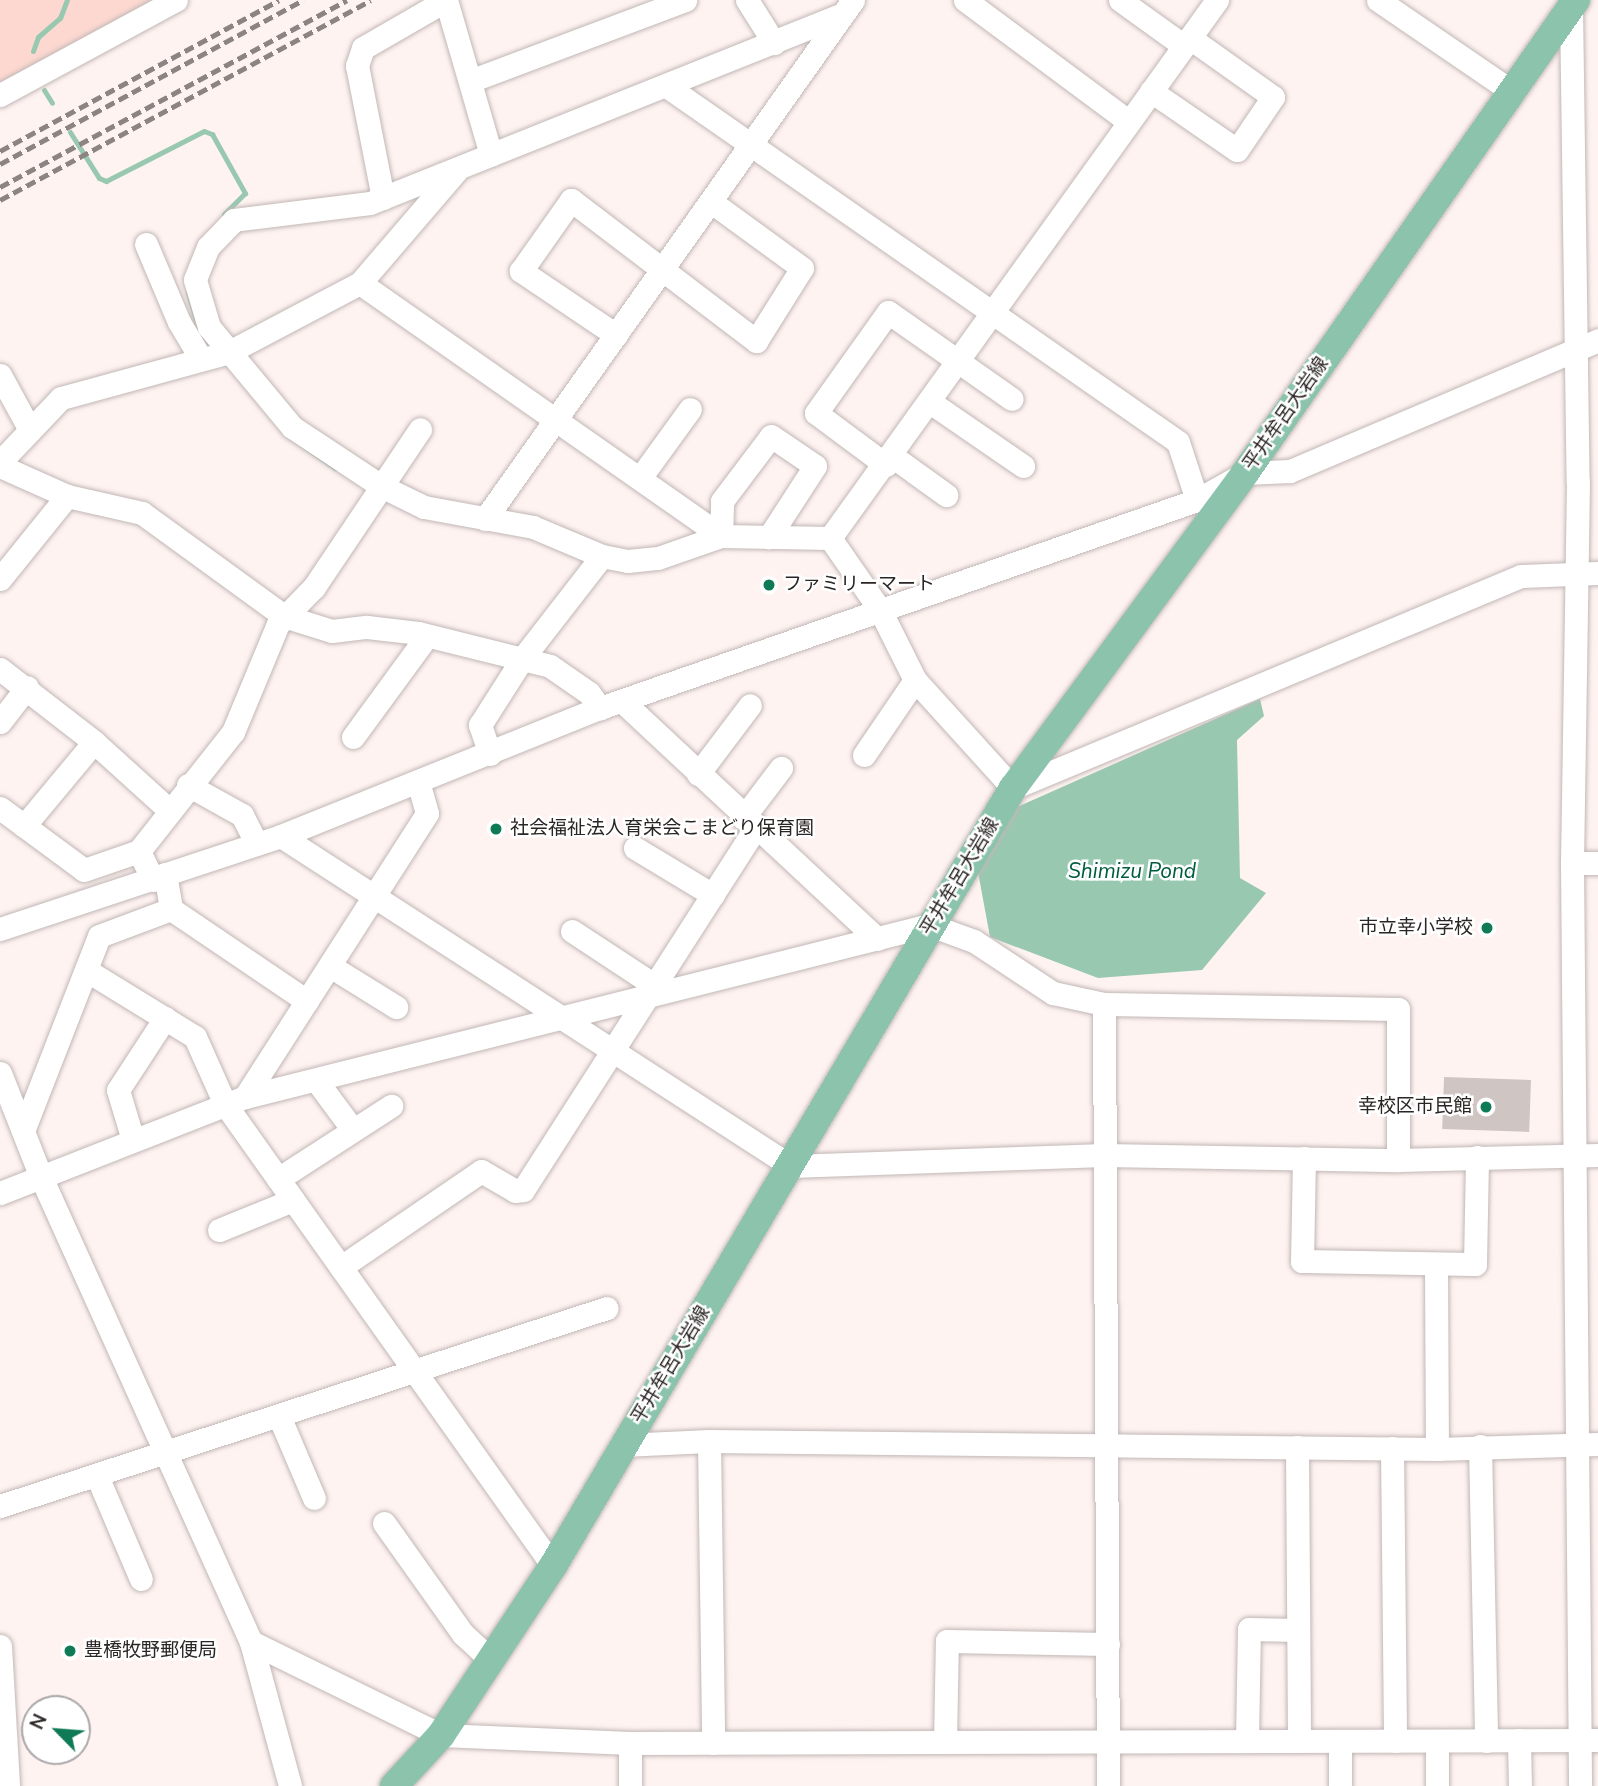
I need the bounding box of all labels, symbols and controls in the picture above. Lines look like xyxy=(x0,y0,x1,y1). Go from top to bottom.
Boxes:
street label: 平井牟呂大岩線 xyxy=(1239,353,1333,475)
place label: ファミリーマート xyxy=(783,574,935,596)
marker: ファミリーマート xyxy=(761,577,777,593)
street label: 平井牟呂大岩線 xyxy=(916,814,1004,940)
place label: 社会福祉法人育栄会こまどり保育園 xyxy=(510,818,814,840)
marker: 社会福祉法人育栄会こまどり保育園 xyxy=(488,821,504,837)
water label: Shimizu Pond xyxy=(1068,858,1196,884)
place label: 市立幸小学校 xyxy=(1359,917,1473,939)
marker: 市立幸小学校 xyxy=(1479,920,1495,936)
place label: 幸校区市民館 xyxy=(1358,1096,1472,1118)
marker: 幸校区市民館 xyxy=(1478,1099,1494,1115)
street label: 平井牟呂大岩線 xyxy=(627,1302,715,1428)
place label: 豊橋牧野郵便局 xyxy=(84,1640,217,1662)
marker: 豊橋牧野郵便局 xyxy=(62,1643,78,1659)
north arrow xyxy=(21,1695,91,1765)
text: N xyxy=(24,1710,54,1734)

